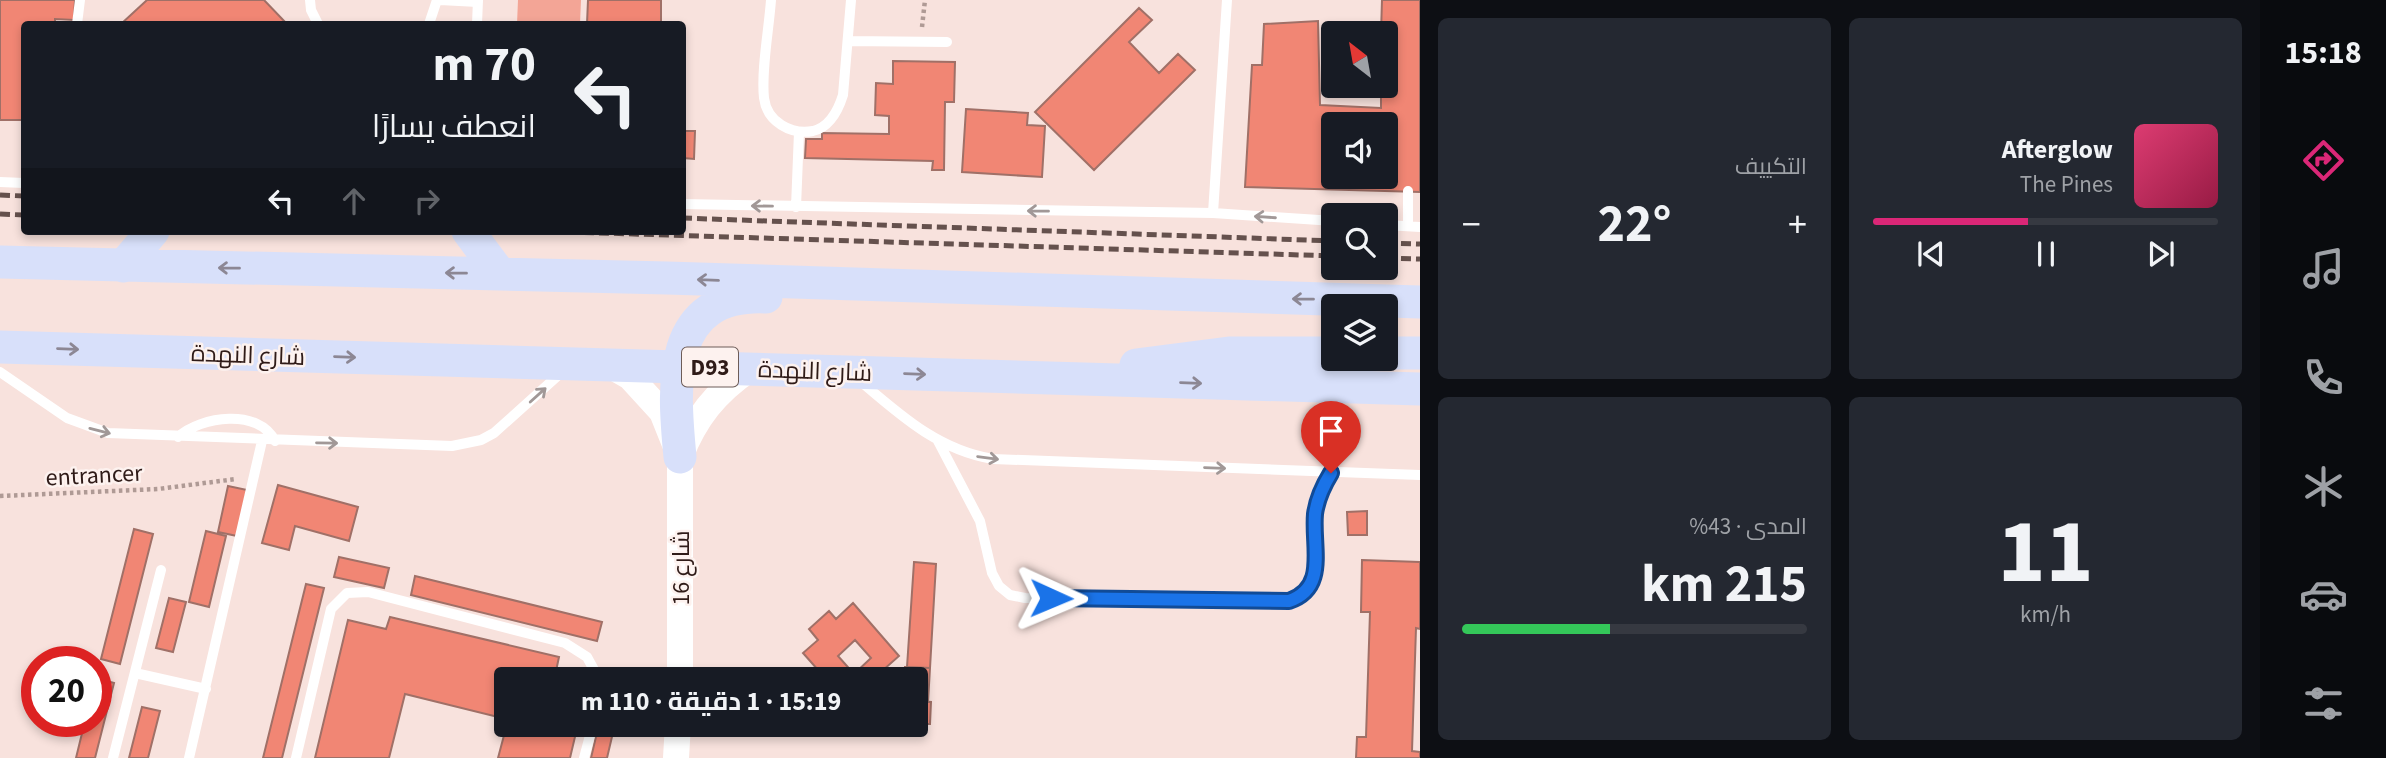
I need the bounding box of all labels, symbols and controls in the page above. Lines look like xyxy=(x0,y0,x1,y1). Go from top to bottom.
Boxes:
north arrow xyxy=(1321,21,1398,98)
map controls xyxy=(1321,21,1398,371)
text: 70 m xyxy=(432,30,536,100)
text: 15:18 xyxy=(2284,30,2362,76)
icon: left xyxy=(560,49,651,140)
text: انعطف يسارًا xyxy=(372,104,536,150)
button: sound xyxy=(1321,112,1398,189)
text: Afterglow xyxy=(2002,131,2113,168)
icon: directions xyxy=(2299,136,2348,185)
text: التكييف xyxy=(1735,150,1807,183)
text: The Pines xyxy=(2020,168,2113,201)
icon: left xyxy=(262,182,300,220)
icon: ahead xyxy=(335,182,373,220)
icon: right xyxy=(408,182,446,220)
text: 22° xyxy=(1598,188,1671,262)
text: − xyxy=(1462,198,1481,252)
text: + xyxy=(1788,198,1807,252)
one-way arrow xyxy=(750,200,773,213)
button: search xyxy=(1321,203,1398,280)
one-way arrow xyxy=(1027,204,1050,218)
one-way arrow xyxy=(1255,210,1277,223)
icon: previous xyxy=(1912,235,1950,273)
icon: pause xyxy=(2027,235,2065,273)
icon: next xyxy=(2142,235,2180,273)
icon: music xyxy=(2299,244,2348,293)
one-way arrow xyxy=(218,261,241,275)
one-way arrow xyxy=(445,266,468,280)
one-way arrow xyxy=(697,273,720,286)
one-way arrow xyxy=(1292,292,1315,306)
button: layers xyxy=(1321,294,1398,371)
street label: شارع النهدة xyxy=(190,336,306,375)
one-way arrow xyxy=(56,343,79,356)
road number: D93 xyxy=(682,348,738,386)
one-way arrow xyxy=(333,351,356,364)
street label: شارع النهدة xyxy=(757,352,873,391)
icon: phone xyxy=(2299,353,2348,402)
one-way arrow xyxy=(903,367,926,380)
one-way arrow xyxy=(1179,376,1202,389)
one-way arrow xyxy=(529,386,546,403)
pin xyxy=(1301,401,1361,473)
icon: arrive xyxy=(1312,412,1350,450)
one-way arrow xyxy=(89,425,111,438)
one-way arrow xyxy=(315,436,338,449)
one-way arrow xyxy=(976,451,998,464)
street label: entrancer xyxy=(45,455,144,496)
one-way arrow xyxy=(1203,461,1226,474)
icon: climate xyxy=(2299,462,2348,511)
text: 11 xyxy=(1997,488,2094,617)
text: المدى · 43% xyxy=(1689,510,1807,543)
street label: شارع 16 xyxy=(664,530,699,606)
text: 215 km xyxy=(1641,548,1807,622)
position arrow xyxy=(1014,561,1088,635)
icon: car xyxy=(2299,570,2348,619)
text: km/h xyxy=(2020,598,2071,631)
speed limit sign: 20 xyxy=(21,646,112,737)
icon: filters xyxy=(2299,679,2348,728)
text: 15:19 · 1 دقيقة · 110 m xyxy=(581,683,841,720)

